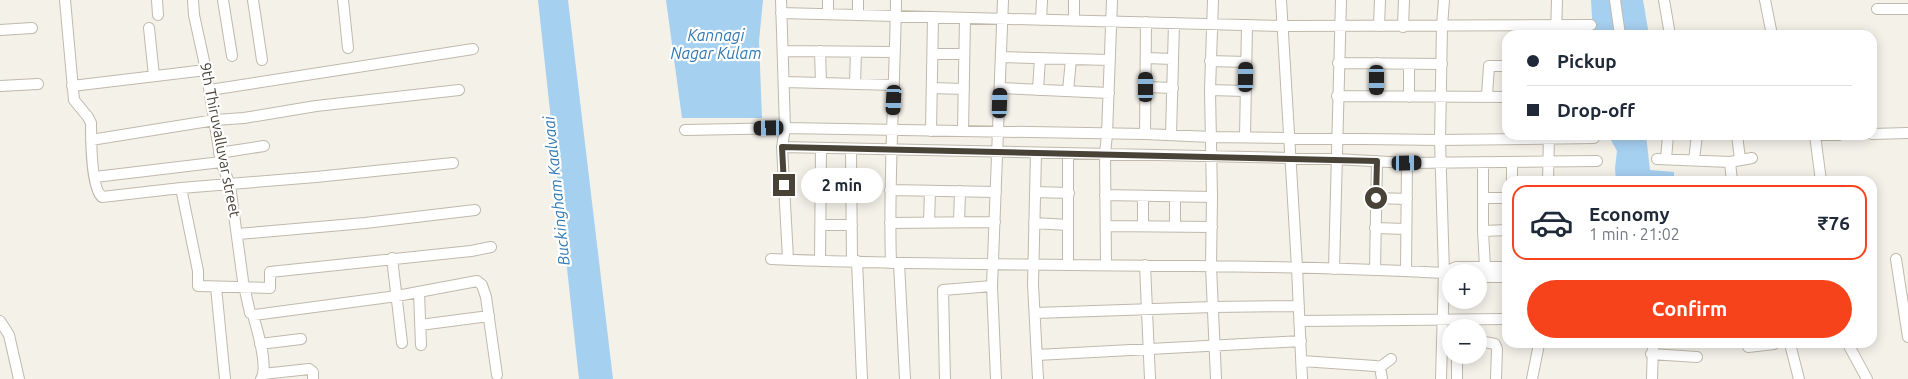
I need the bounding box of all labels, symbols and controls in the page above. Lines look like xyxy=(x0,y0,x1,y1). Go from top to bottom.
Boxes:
water label: Kannagi Nagar Kulam xyxy=(670,26,762,62)
text: Pickup xyxy=(1557,50,1617,72)
street label: 9th Thiruvalluvar street xyxy=(197,61,244,219)
car xyxy=(1238,62,1253,92)
car xyxy=(1369,65,1384,95)
car xyxy=(1138,72,1153,102)
car xyxy=(885,85,902,115)
car xyxy=(991,88,1008,118)
text: Drop-off xyxy=(1557,99,1635,121)
water label: Buckingham Kaalvaai xyxy=(539,114,573,267)
car xyxy=(753,120,784,136)
car xyxy=(1391,155,1422,171)
callout: 2 min xyxy=(802,168,884,202)
route end xyxy=(773,174,795,196)
text: 2 min xyxy=(822,176,862,194)
route start xyxy=(1365,187,1387,209)
icon: car xyxy=(1529,200,1574,245)
text: Economy xyxy=(1589,203,1670,225)
text: ₹76 xyxy=(1818,212,1850,234)
text: 1 min · 21:02 xyxy=(1589,225,1680,243)
map controls xyxy=(1442,264,1487,364)
button: + xyxy=(1442,264,1487,309)
button: Confirm xyxy=(1527,280,1852,338)
button: − xyxy=(1442,319,1487,364)

